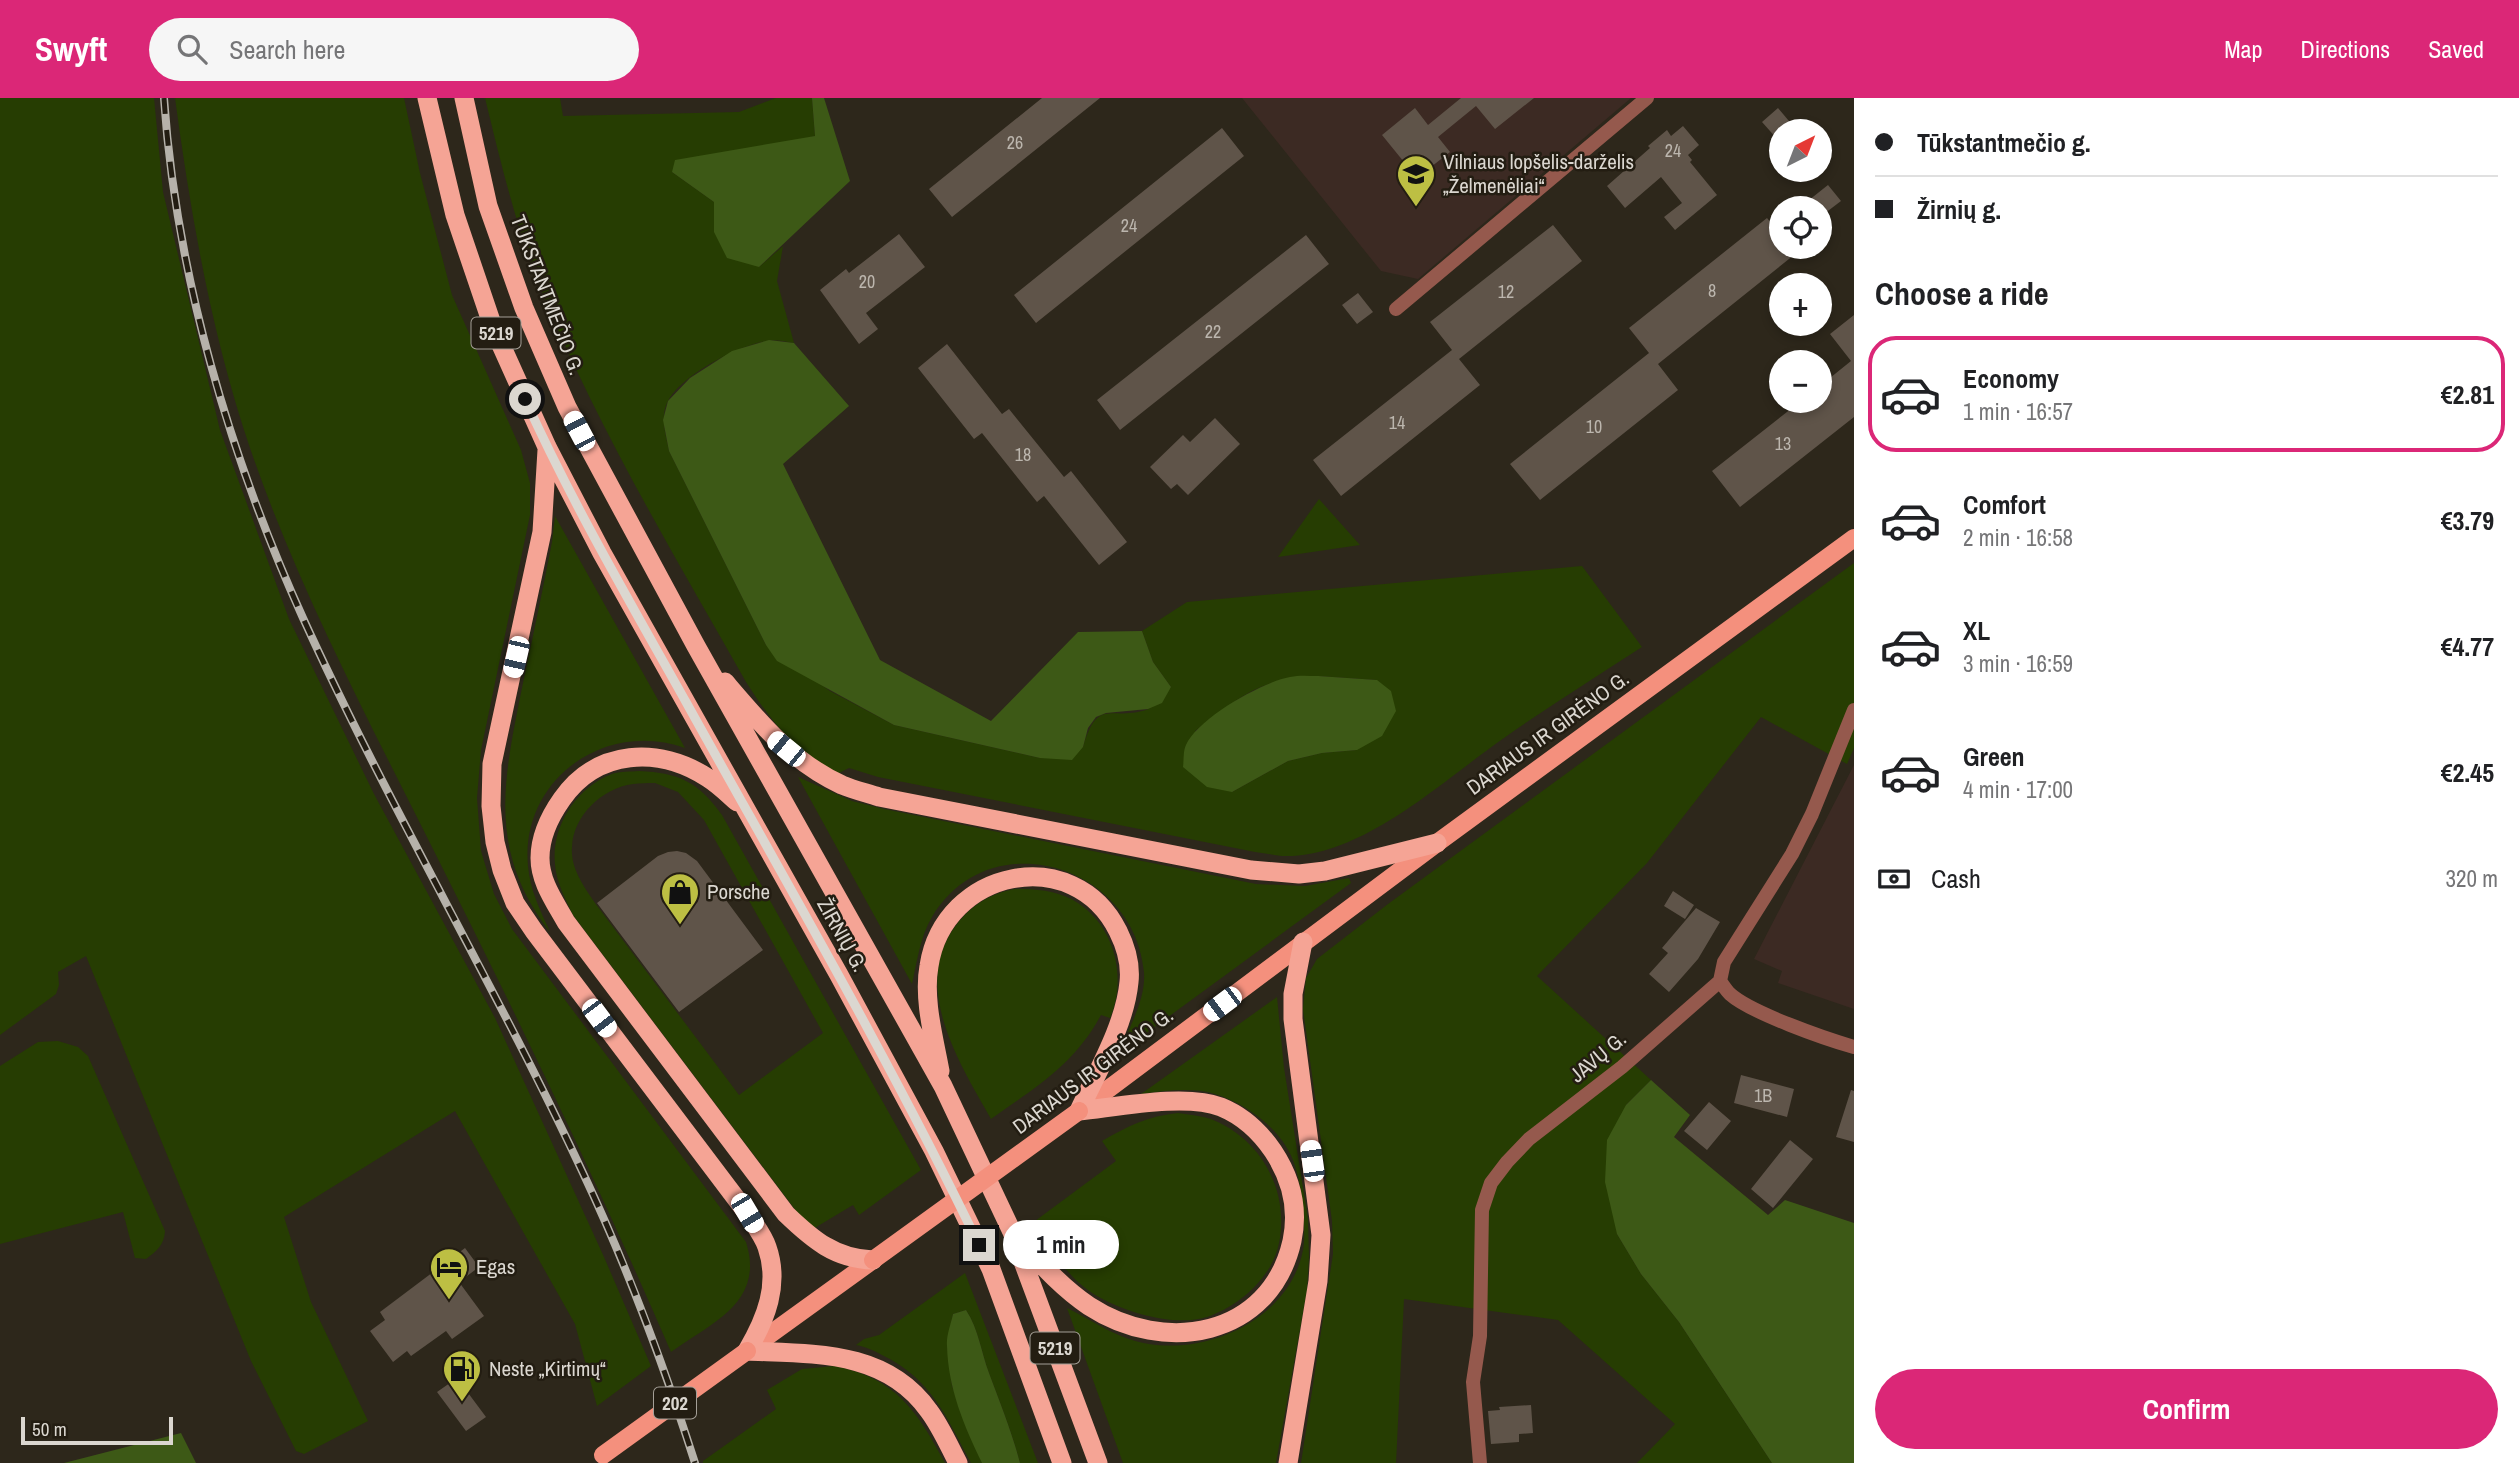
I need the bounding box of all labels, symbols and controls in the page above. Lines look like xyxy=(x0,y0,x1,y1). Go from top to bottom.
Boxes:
search box xyxy=(149,18,639,81)
text: Swyft xyxy=(35,27,107,71)
icon: search xyxy=(173,30,211,68)
text: Search here xyxy=(229,32,345,67)
text: Map xyxy=(2224,33,2262,65)
text: Directions xyxy=(2300,33,2390,65)
text: Saved xyxy=(2428,33,2484,65)
north arrow xyxy=(1769,119,1832,182)
map controls xyxy=(1769,119,1832,413)
text: Tūkstantmečio g. xyxy=(1917,125,2091,160)
house number: 26 xyxy=(1007,130,1023,155)
house number: 24 xyxy=(1665,138,1681,163)
place label: Vilniaus lopšelis-darželis „Želmenėliai“ xyxy=(1443,147,1634,200)
school or university icon: Vilniaus lopšelis-darželis „Želmenėliai“ xyxy=(1395,153,1437,208)
text: Žirnių g. xyxy=(1917,192,2001,227)
button: locate xyxy=(1769,196,1832,259)
street label: TŪKSTANTMEČIO G. xyxy=(504,211,591,379)
house number: 24 xyxy=(1121,213,1137,238)
house number: 20 xyxy=(859,269,875,294)
text: Choose a ride xyxy=(1875,272,2049,315)
button: + xyxy=(1769,273,1832,336)
house number: 8 xyxy=(1708,278,1716,303)
house number: 12 xyxy=(1498,279,1514,304)
road number: 5219 xyxy=(472,317,520,348)
house number: 22 xyxy=(1205,319,1221,344)
button: − xyxy=(1769,350,1832,413)
text: Economy xyxy=(1963,361,2059,396)
icon: car xyxy=(1879,363,1942,426)
text: €2.81 xyxy=(2441,377,2494,412)
route start xyxy=(509,383,541,415)
text: 1 min · 16:57 xyxy=(1963,396,2073,427)
car xyxy=(560,408,599,454)
house number: 14 xyxy=(1389,410,1405,435)
house number: 10 xyxy=(1586,414,1602,439)
house number: 13 xyxy=(1775,431,1791,456)
house number: 18 xyxy=(1015,442,1031,467)
text: Comfort xyxy=(1963,487,2046,522)
icon: car xyxy=(1879,489,1942,552)
text: €3.79 xyxy=(2441,503,2494,538)
text: 2 min · 16:58 xyxy=(1963,522,2073,553)
text: XL xyxy=(1963,613,1990,648)
icon: car xyxy=(1879,615,1942,678)
text: €4.77 xyxy=(2441,629,2494,664)
car xyxy=(502,634,531,680)
text: 3 min · 16:59 xyxy=(1963,648,2073,679)
street label: DARIAUS IR GIRĖNO G. xyxy=(1461,664,1635,801)
car xyxy=(764,728,809,770)
text: Green xyxy=(1963,739,2025,774)
icon: car xyxy=(1879,741,1942,804)
text: €2.45 xyxy=(2441,755,2494,790)
text: 4 min · 17:00 xyxy=(1963,774,2073,805)
icon: cash xyxy=(1875,860,1913,898)
text: Cash xyxy=(1931,861,1981,896)
text: 320 m xyxy=(2446,863,2498,894)
shop icon: Porsche xyxy=(659,871,701,926)
place label: Porsche xyxy=(707,877,770,906)
street label: ŽIRNIŲ G. xyxy=(810,893,875,977)
car xyxy=(1199,983,1246,1025)
car xyxy=(578,995,621,1041)
street label: DARIAUS IR GIRĖNO G. xyxy=(1006,1001,1179,1141)
street label: JAVŲ G. xyxy=(1563,1024,1632,1089)
house number: 1B xyxy=(1754,1083,1772,1108)
car xyxy=(1299,1139,1326,1183)
car xyxy=(728,1190,767,1236)
callout: 1 min xyxy=(1004,1220,1119,1270)
route end xyxy=(963,1229,995,1261)
text: 1 min xyxy=(1036,1229,1086,1260)
hotel icon: Egas xyxy=(428,1246,470,1301)
place label: Egas xyxy=(476,1252,515,1281)
road number: 5219 xyxy=(1030,1332,1080,1364)
fuel station icon: Neste „Kirtimų“ xyxy=(441,1348,483,1403)
place label: Neste „Kirtimų“ xyxy=(489,1354,606,1383)
button: Confirm xyxy=(1875,1369,2498,1449)
road number: 202 xyxy=(654,1387,696,1418)
scale bar xyxy=(21,1414,173,1446)
text: 50 m xyxy=(32,1416,67,1442)

